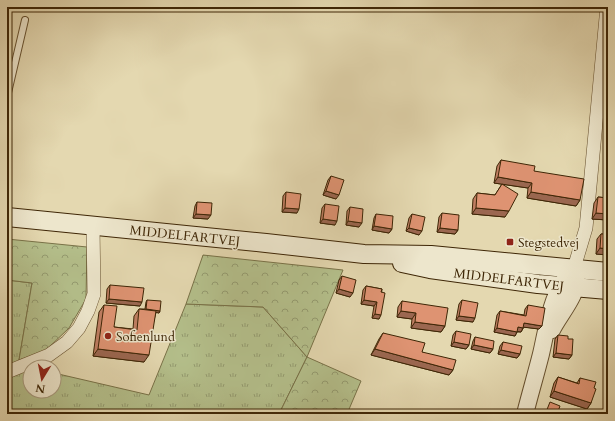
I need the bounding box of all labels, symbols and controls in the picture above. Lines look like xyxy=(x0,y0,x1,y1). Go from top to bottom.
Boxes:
street label: MIDDELFARTVEJ xyxy=(129,221,241,251)
place label: Stegstedvej xyxy=(518,234,579,252)
marker: Stegstedvej xyxy=(505,237,515,247)
street label: MIDDELFARTVEJ xyxy=(453,264,565,296)
place label: Sofienlund xyxy=(116,328,175,346)
marker: Sofienlund xyxy=(103,331,113,341)
north arrow xyxy=(22,359,62,399)
text: N xyxy=(34,380,46,397)

